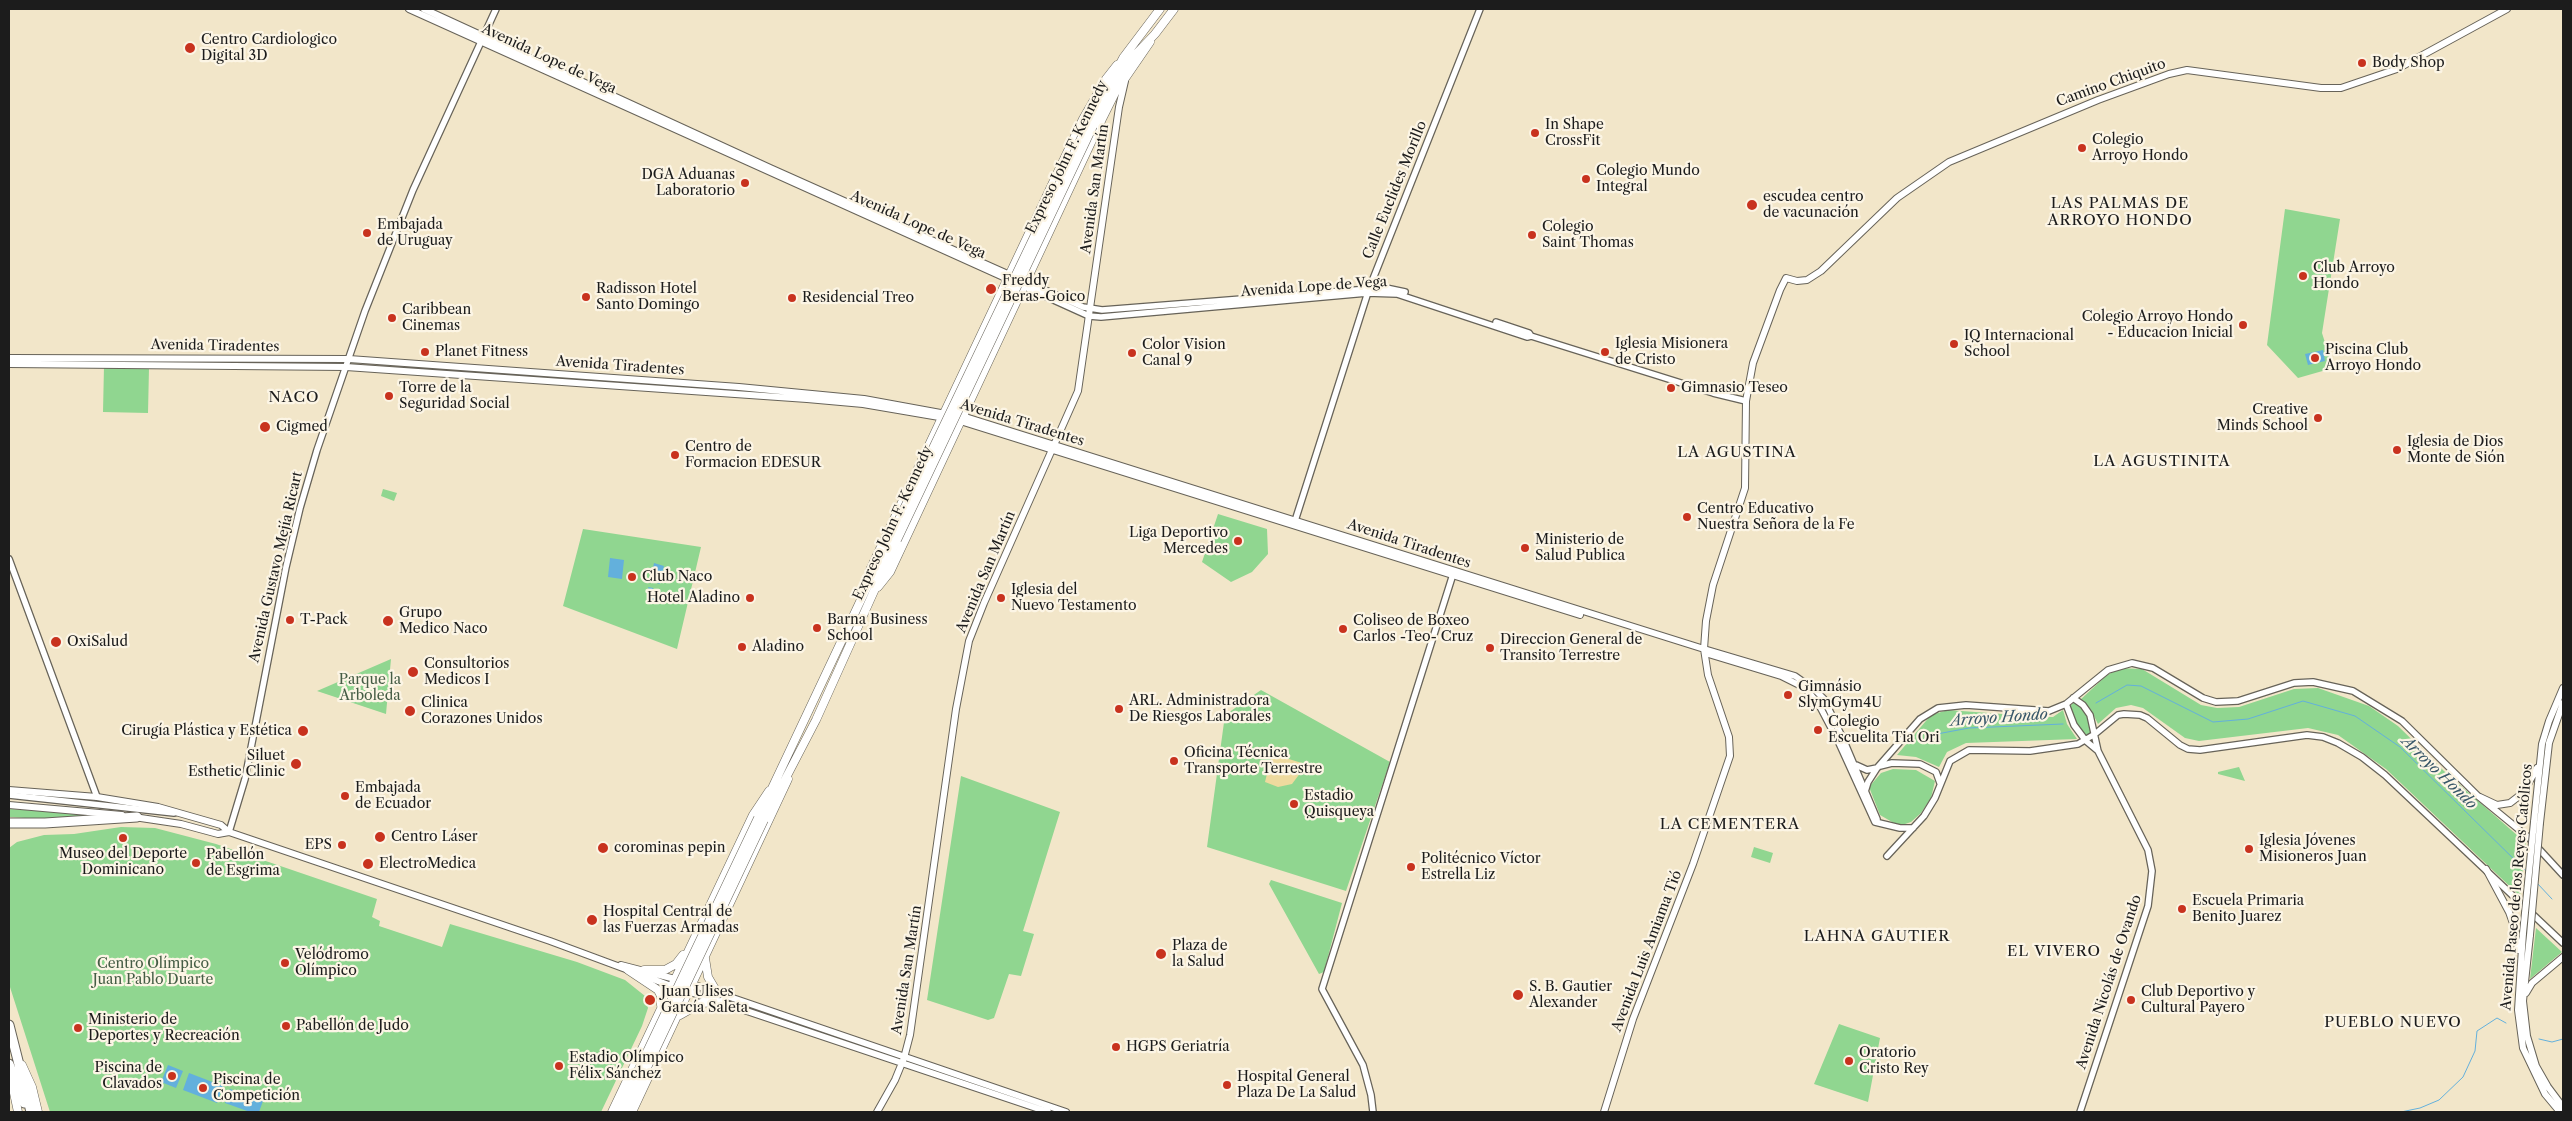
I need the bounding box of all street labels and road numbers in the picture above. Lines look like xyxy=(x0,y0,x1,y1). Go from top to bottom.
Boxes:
street label: Avenida Lope de Vega xyxy=(479,20,619,98)
street label: Camino Chiquito xyxy=(2054,55,2168,111)
street label: Expreso John F. Kennedy xyxy=(1023,78,1111,236)
street label: Calle Euclides Morillo xyxy=(1360,118,1430,262)
street label: Avenida San Martín xyxy=(1078,123,1112,255)
street label: Avenida Lope de Vega xyxy=(848,187,988,263)
street label: Avenida Lope de Vega xyxy=(1240,274,1388,300)
street label: Avenida Tiradentes xyxy=(150,336,280,356)
street label: Avenida Tiradentes xyxy=(555,353,685,379)
street label: Avenida Tiradentes xyxy=(958,396,1086,450)
street label: Expreso John F. Kennedy xyxy=(850,443,936,603)
street label: Avenida Gustavo Mejía Ricart xyxy=(246,470,306,664)
street label: Avenida San Martín xyxy=(953,509,1019,635)
street label: Avenida Tiradentes xyxy=(1345,516,1473,572)
street label: Avenida Paseo de los Reyes Católicos xyxy=(2498,763,2536,1011)
street label: Avenida Luis Amiama Tió xyxy=(1608,868,1686,1034)
street label: Avenida Nicolás de Ovando xyxy=(2073,893,2145,1071)
street label: Avenida San Martín xyxy=(888,904,926,1036)

